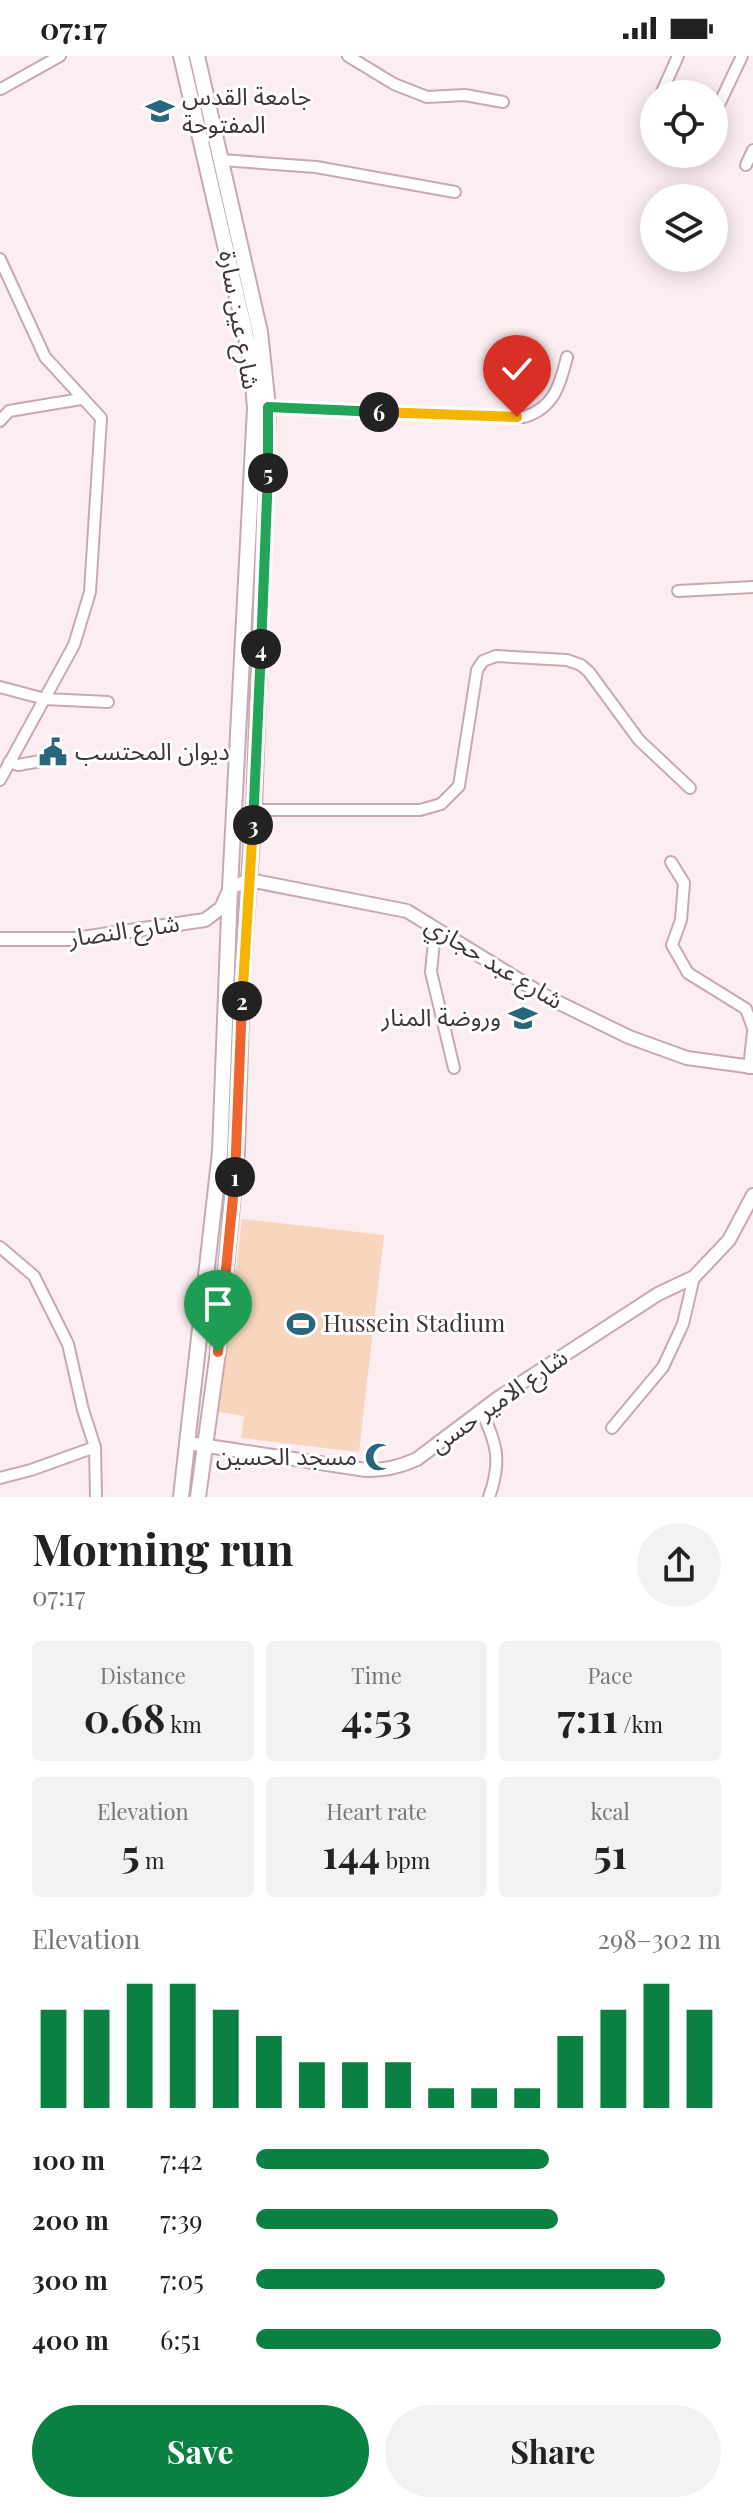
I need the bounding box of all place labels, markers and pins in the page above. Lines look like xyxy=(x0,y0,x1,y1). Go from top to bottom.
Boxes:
place label: جامعة القدس المفتوحة xyxy=(182,79,311,139)
school or university icon: جامعة القدس المفتوحة xyxy=(145,96,175,126)
pin xyxy=(483,335,551,417)
pin: 6 xyxy=(359,392,399,432)
pin: 5 xyxy=(248,453,288,493)
pin: 4 xyxy=(241,629,281,669)
place label: ديوان المحتسب xyxy=(75,734,230,766)
public building icon: ديوان المحتسب xyxy=(38,737,68,767)
pin: 3 xyxy=(233,805,273,845)
pin: 2 xyxy=(222,981,262,1021)
place label: وروضة المنار xyxy=(381,1000,501,1032)
school or university icon: وروضة المنار xyxy=(508,1003,538,1033)
pin: 1 xyxy=(215,1157,255,1197)
pin xyxy=(184,1270,252,1352)
place label: Hussein Stadium xyxy=(323,1306,505,1338)
sports icon: Hussein Stadium xyxy=(286,1309,316,1339)
place label: مسجد الحسين xyxy=(216,1439,357,1471)
mosque icon: مسجد الحسين xyxy=(364,1442,394,1472)

